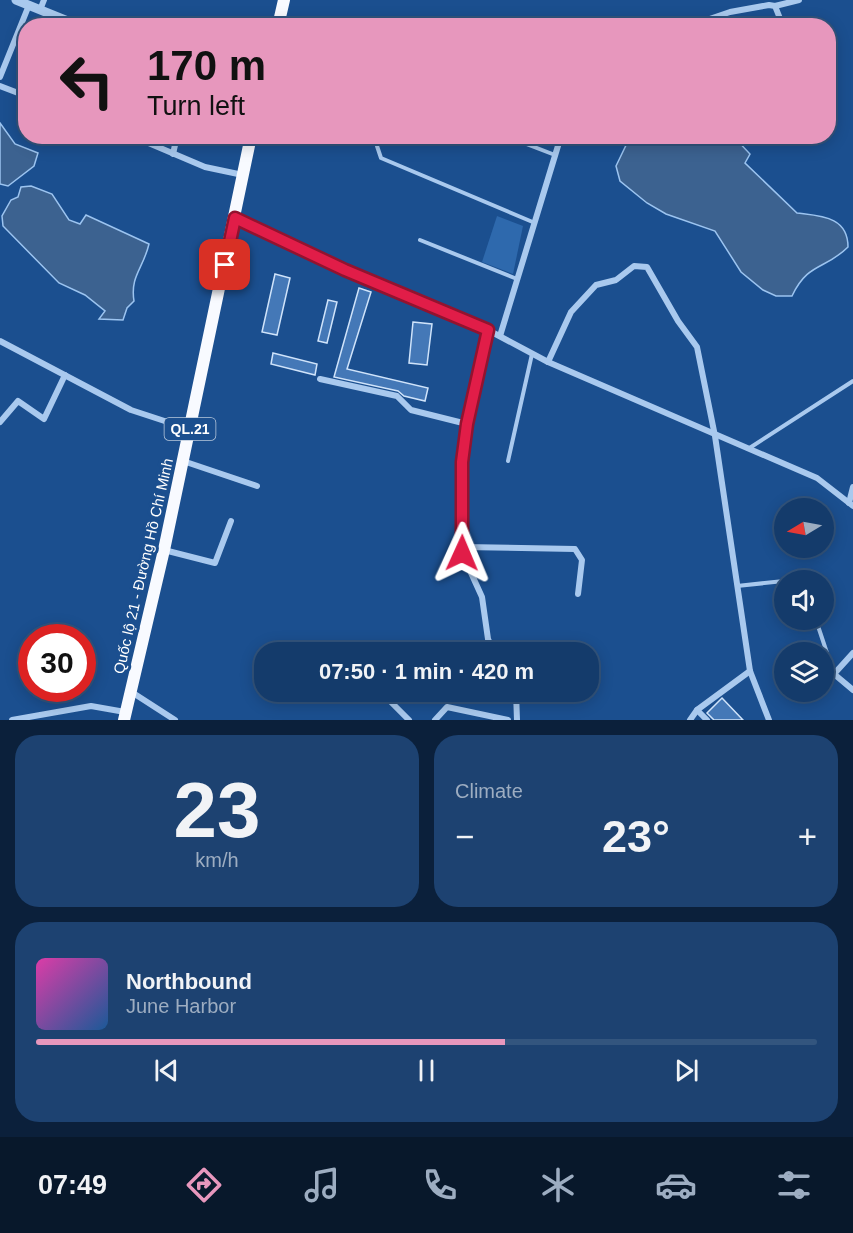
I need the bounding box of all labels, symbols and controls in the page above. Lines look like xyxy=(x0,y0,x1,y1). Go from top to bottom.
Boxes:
icon: left xyxy=(48,42,126,120)
text: 170 m xyxy=(147,42,266,89)
text: Turn left xyxy=(147,91,245,121)
pin xyxy=(199,239,250,290)
icon: arrive xyxy=(208,248,241,281)
road number: QL.21 xyxy=(164,418,216,440)
street label: Quốc lộ 21 - Đường Hồ Chí Minh xyxy=(110,457,176,675)
north arrow xyxy=(774,498,834,558)
map controls xyxy=(774,498,834,702)
position arrow xyxy=(430,521,494,585)
button: sound xyxy=(774,570,834,630)
speed limit sign: 30 xyxy=(18,624,96,702)
button: layers xyxy=(774,642,834,702)
text: 07:50 · 1 min · 420 m xyxy=(319,659,534,684)
text: 23 xyxy=(174,766,260,854)
text: Climate xyxy=(455,780,523,802)
text: 23° xyxy=(602,811,670,862)
text: − xyxy=(455,818,474,855)
text: + xyxy=(798,818,817,855)
text: km/h xyxy=(195,849,239,871)
text: Northbound xyxy=(126,969,252,994)
text: June Harbor xyxy=(126,995,236,1017)
icon: previous xyxy=(150,1054,183,1087)
icon: pause xyxy=(410,1054,443,1087)
icon: next xyxy=(670,1054,703,1087)
icon: directions xyxy=(183,1164,225,1206)
icon: music xyxy=(301,1164,343,1206)
icon: phone xyxy=(419,1164,461,1206)
icon: climate xyxy=(537,1164,579,1206)
icon: car xyxy=(655,1164,697,1206)
icon: filters xyxy=(773,1164,815,1206)
text: 07:49 xyxy=(38,1170,107,1200)

